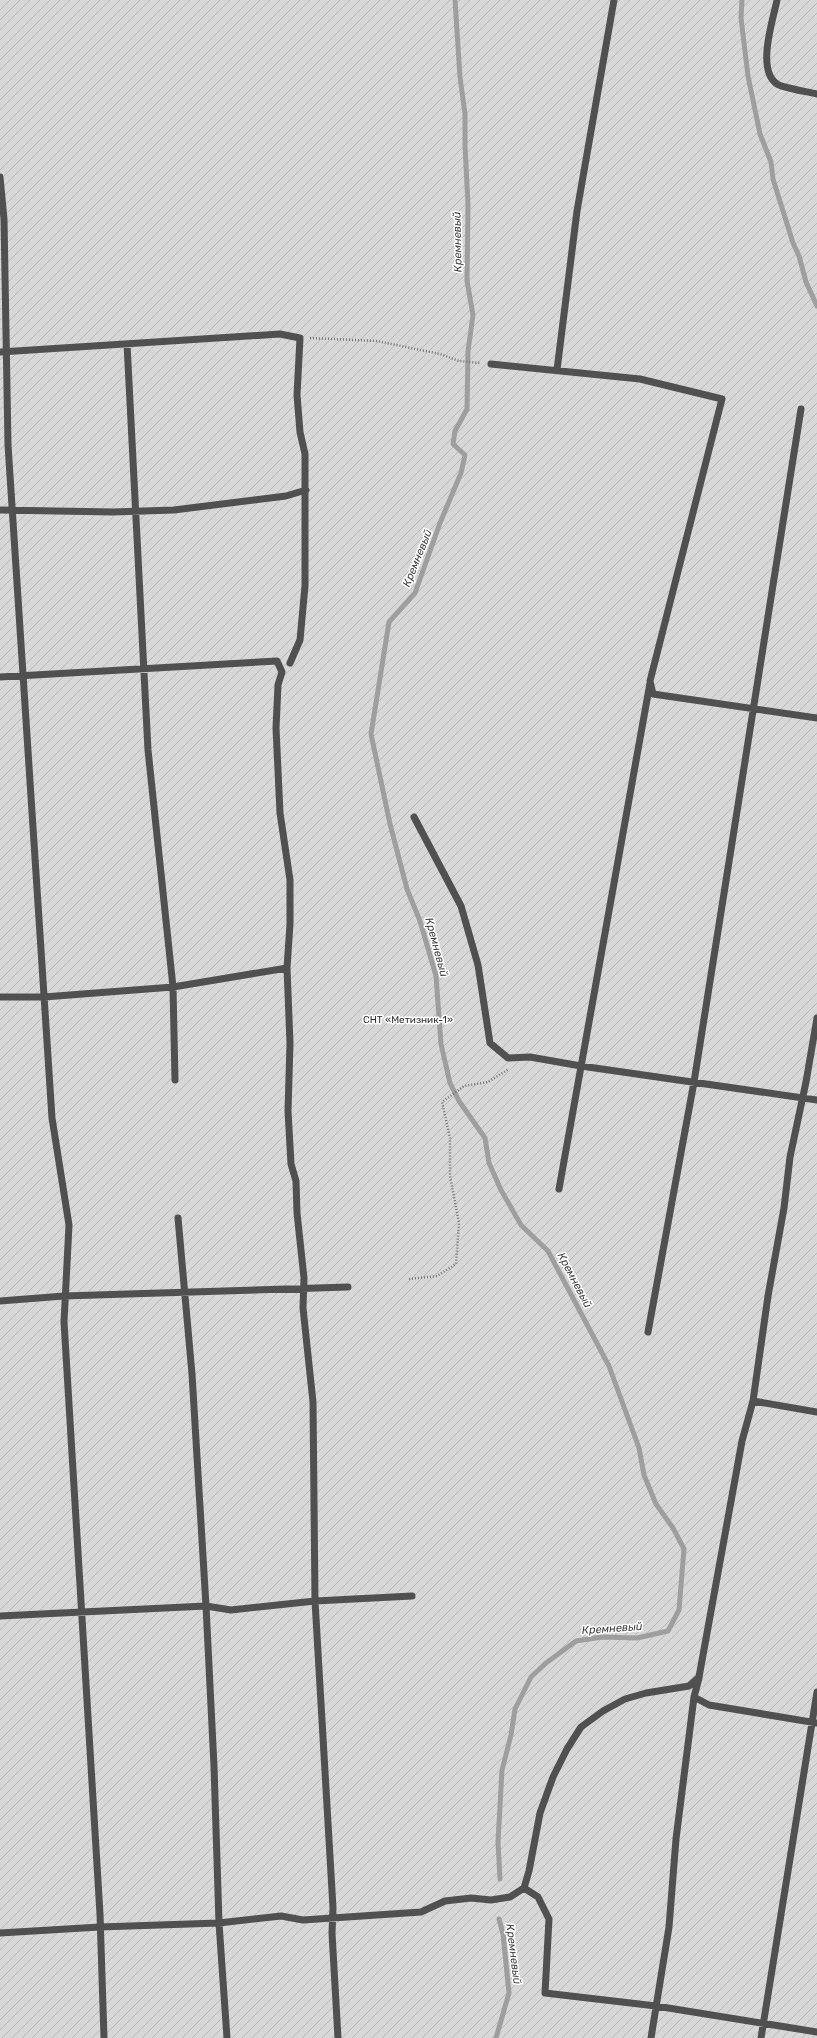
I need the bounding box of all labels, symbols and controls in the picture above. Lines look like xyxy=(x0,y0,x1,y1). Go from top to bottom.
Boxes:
water label: Кремневый xyxy=(450,211,465,272)
water label: Кремневый xyxy=(400,527,435,589)
water label: Кремневый xyxy=(422,916,451,979)
park label: СНТ «Метизник-1» xyxy=(363,1014,453,1026)
water label: Кремневый xyxy=(555,1250,595,1310)
water label: Кремневый xyxy=(581,1620,643,1637)
water label: Кремневый xyxy=(503,1923,524,1985)

